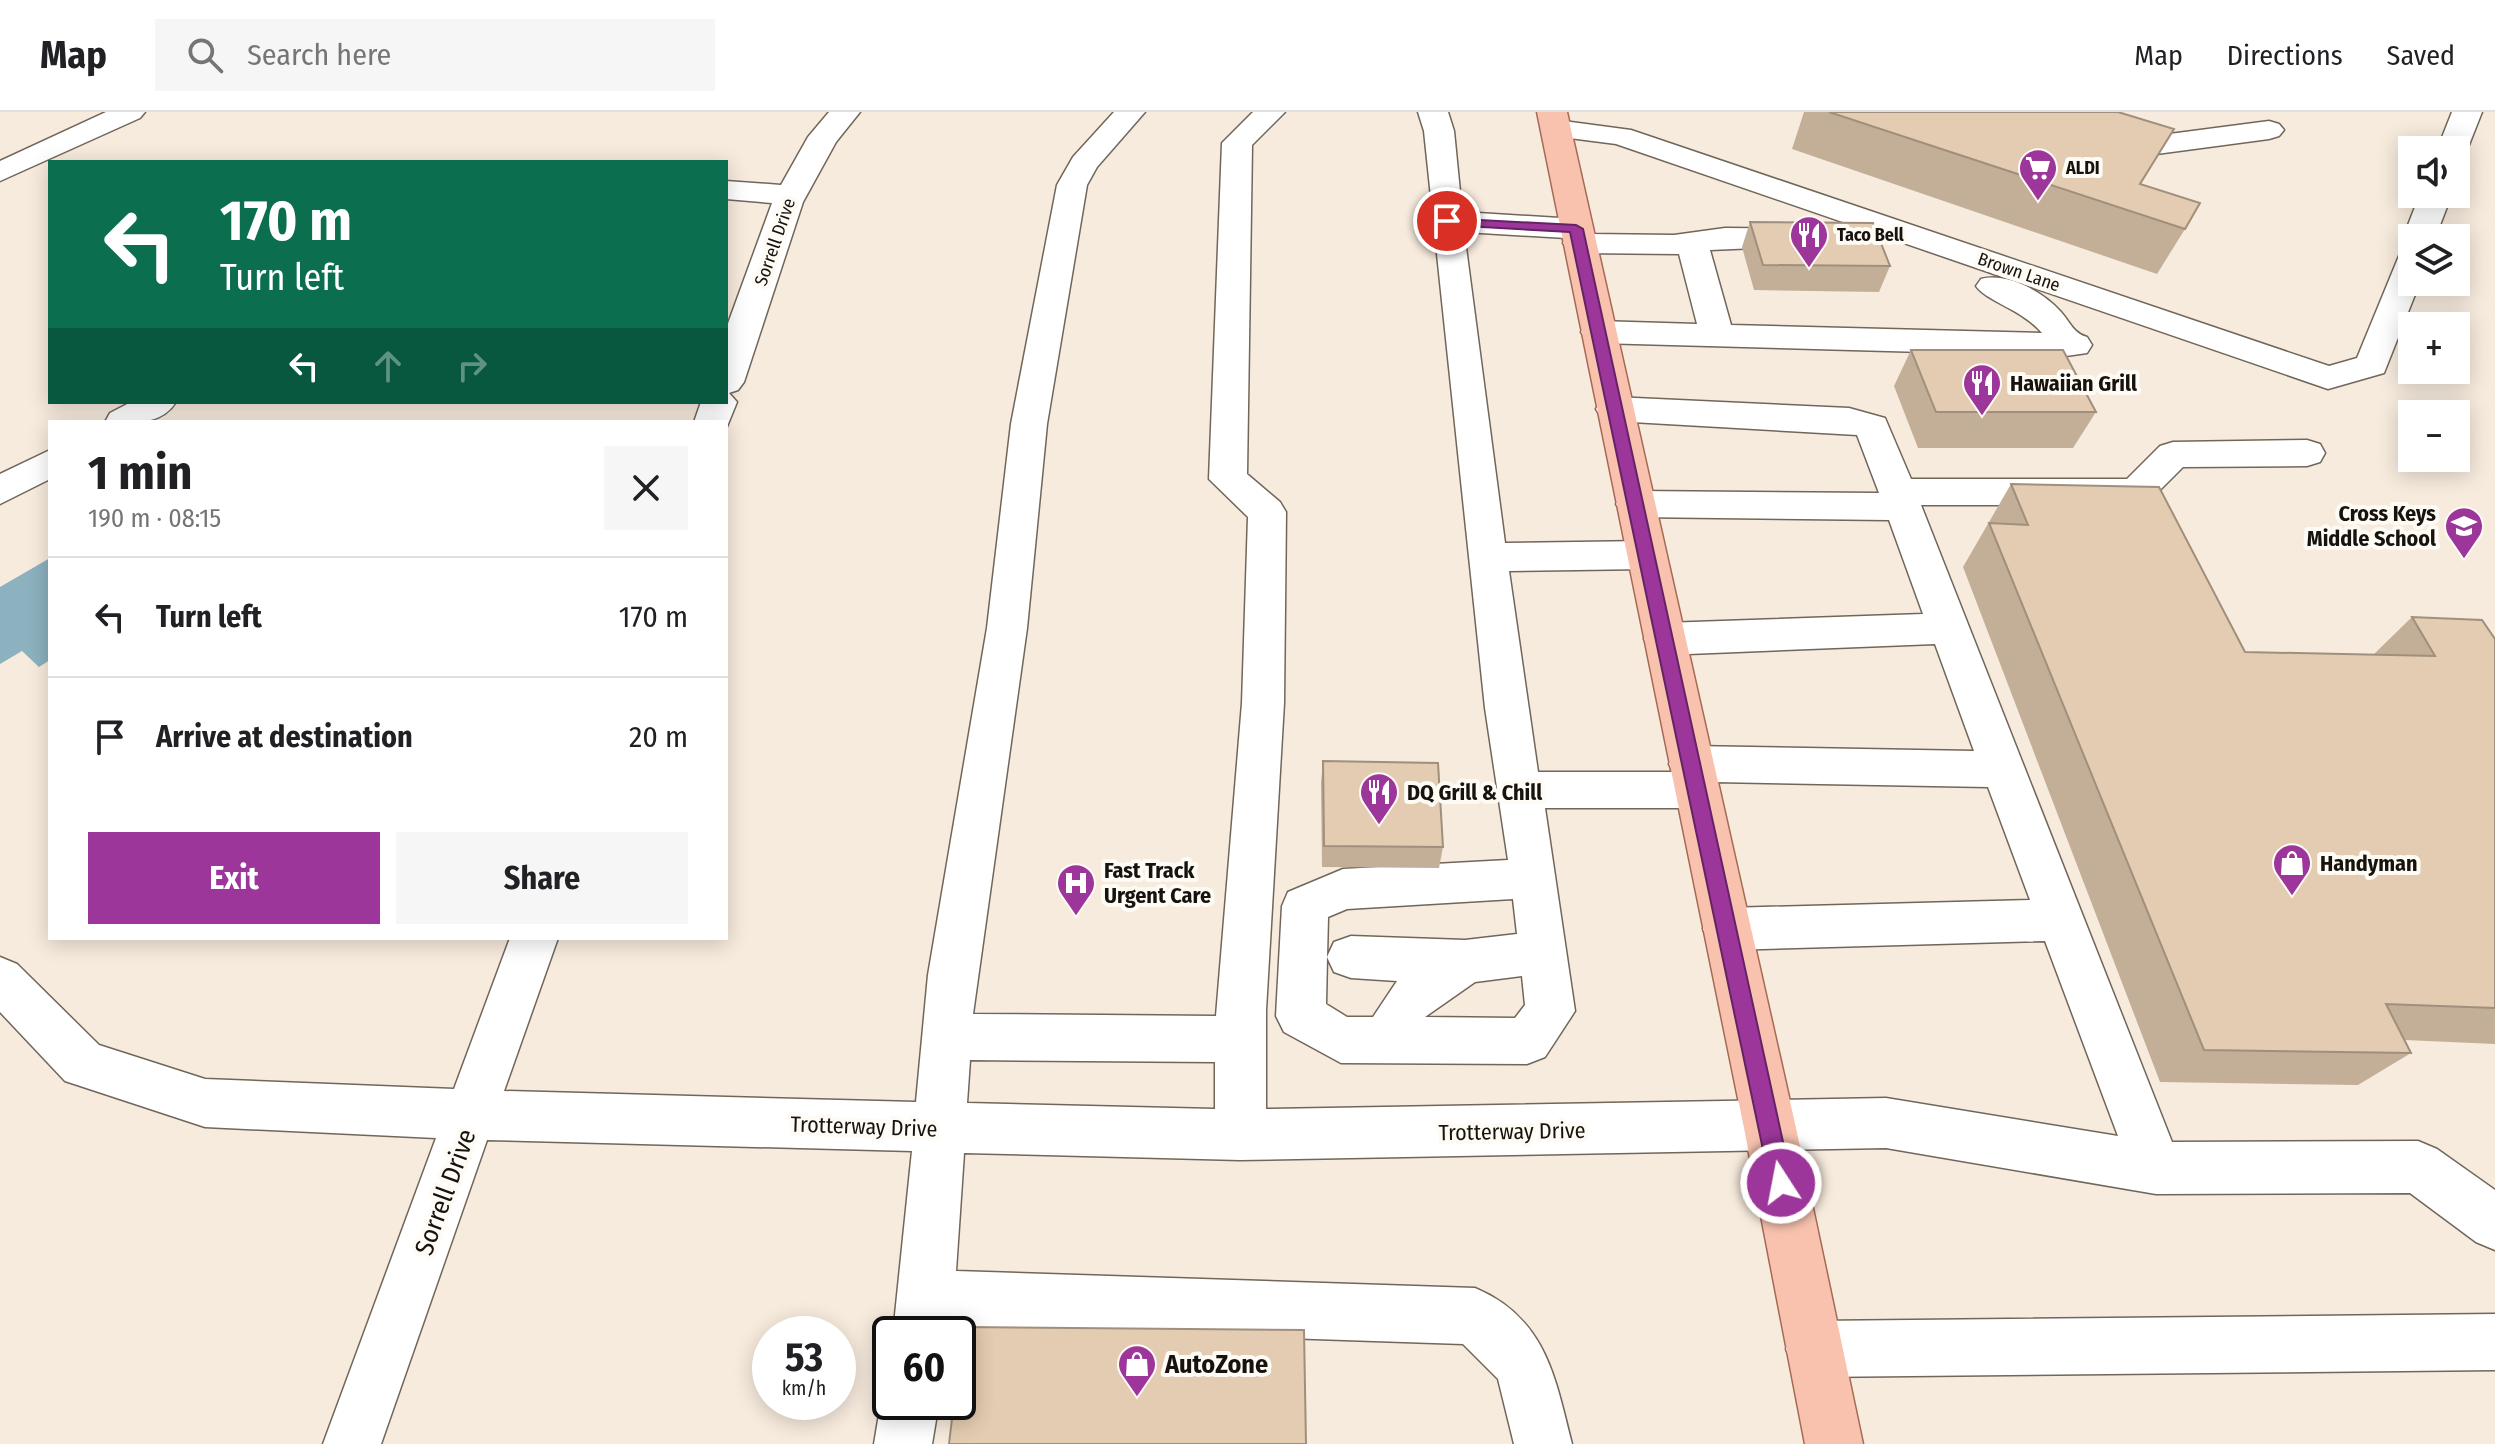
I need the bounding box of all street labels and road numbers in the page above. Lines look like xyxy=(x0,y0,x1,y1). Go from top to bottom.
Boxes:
street label: Sorrell Drive xyxy=(750,195,800,289)
street label: Brown Lane xyxy=(1975,248,2063,296)
street label: Trotterway Drive xyxy=(790,1110,938,1143)
street label: Trotterway Drive xyxy=(1438,1117,1586,1146)
street label: Sorrell Drive xyxy=(408,1125,483,1259)

